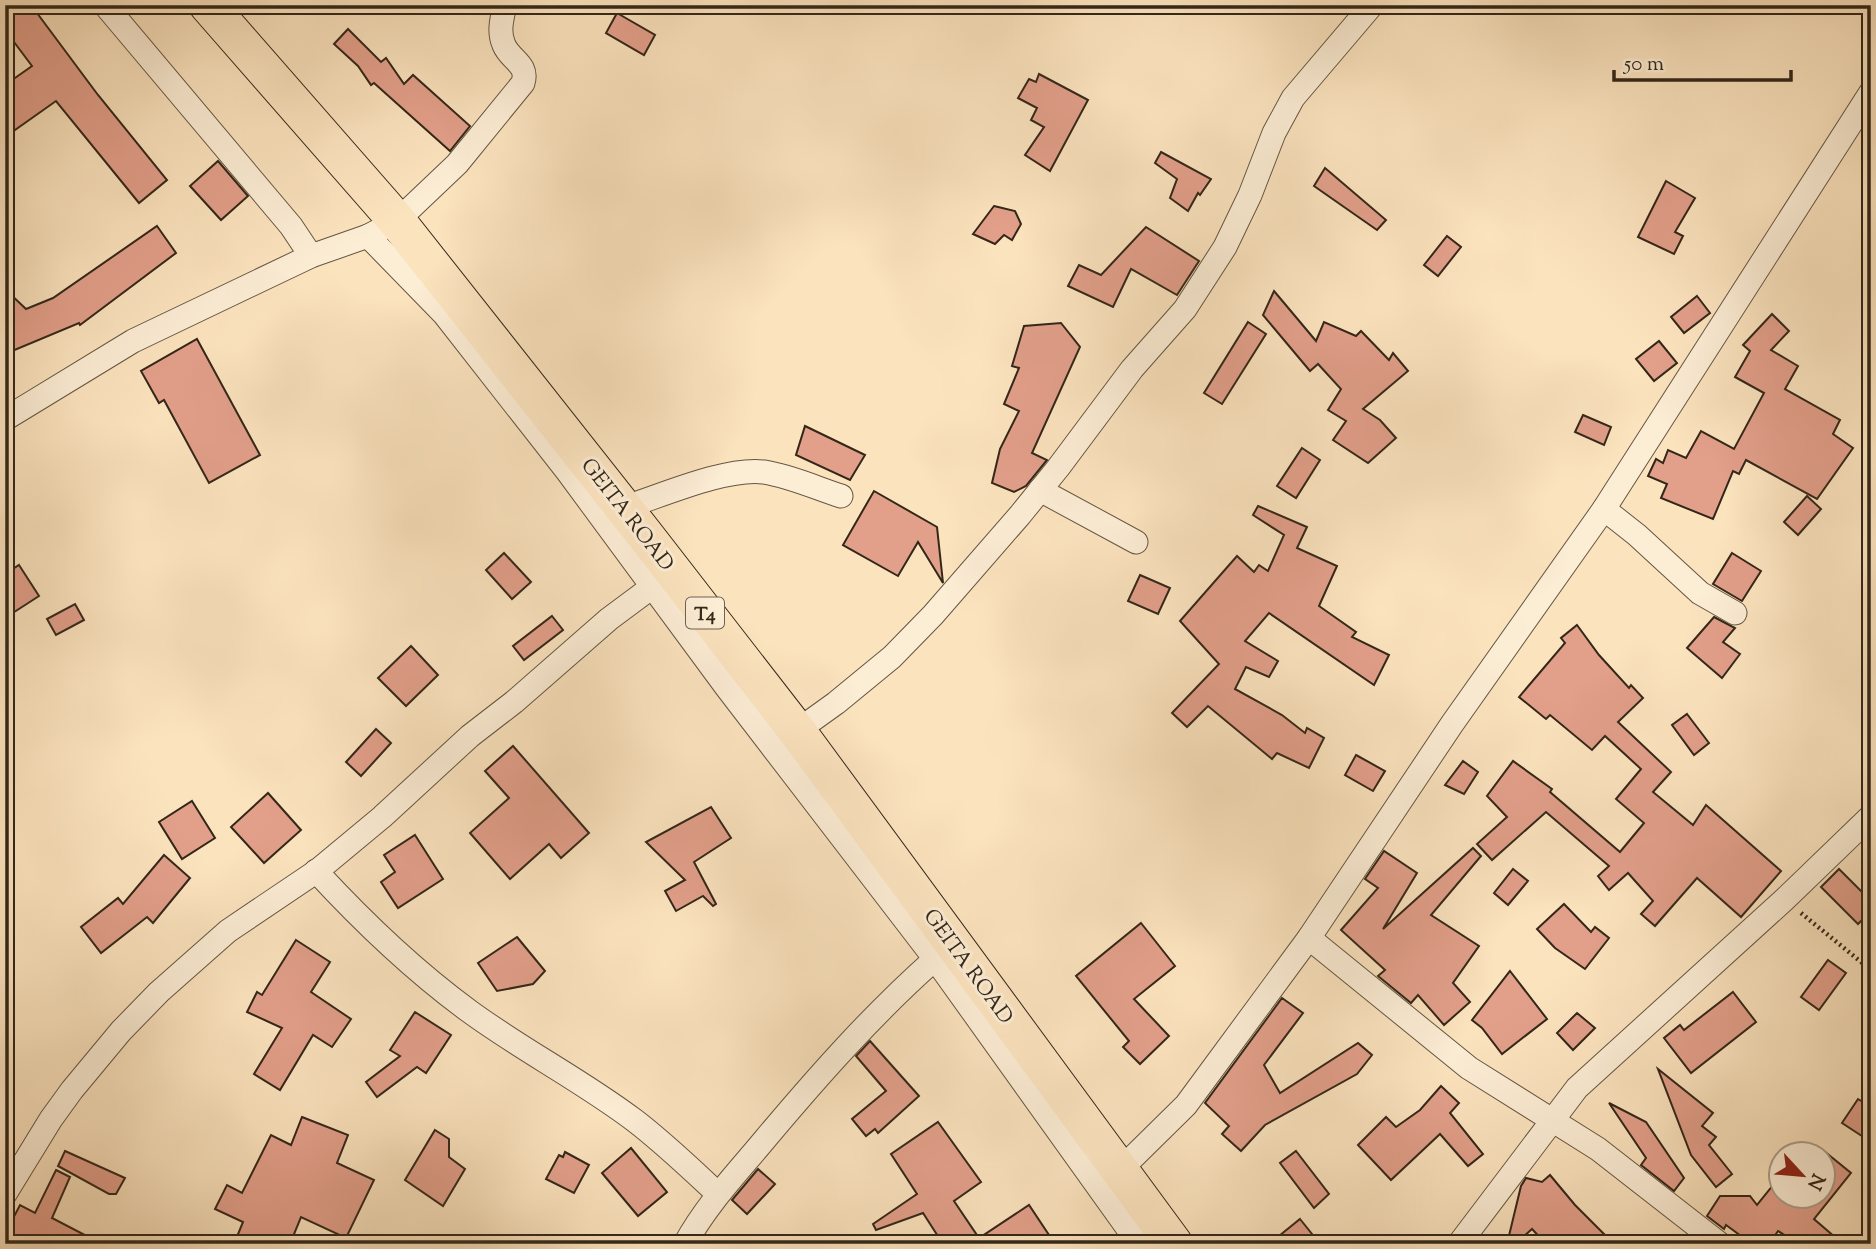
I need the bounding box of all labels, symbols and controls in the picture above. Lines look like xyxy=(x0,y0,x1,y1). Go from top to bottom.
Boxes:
scale bar xyxy=(1614,38,1790,82)
text: 50 m xyxy=(1623,50,1664,80)
street label: GEITA ROAD xyxy=(573,452,680,578)
road number: T4 xyxy=(686,598,724,628)
street label: GEITA ROAD xyxy=(915,903,1020,1031)
north arrow xyxy=(1768,1140,1838,1210)
text: N xyxy=(1800,1169,1830,1194)

